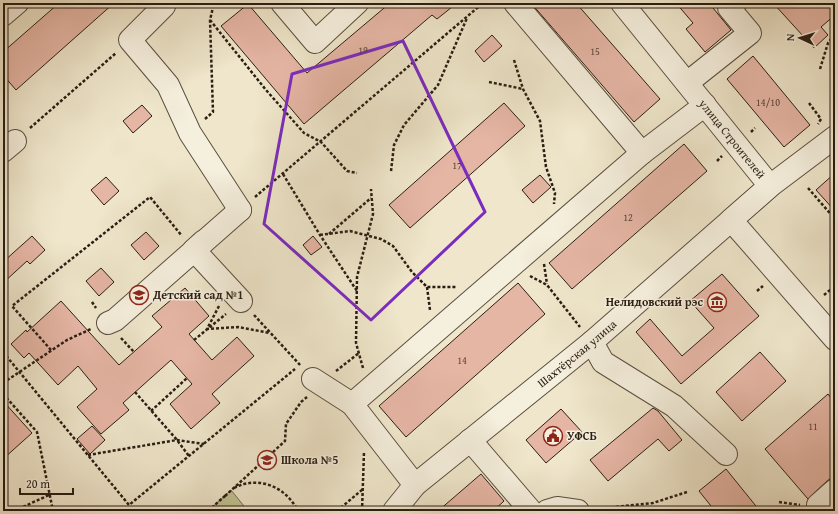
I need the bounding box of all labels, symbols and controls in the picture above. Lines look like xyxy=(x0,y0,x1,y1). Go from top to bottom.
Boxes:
north arrow xyxy=(780,18,820,58)
text: N xyxy=(782,32,798,42)
house number: 19 xyxy=(358,43,368,58)
house number: 15 xyxy=(590,44,600,59)
street label: улица Строителей xyxy=(694,95,770,182)
house number: 14/10 xyxy=(756,95,780,110)
house number: 17 xyxy=(452,158,462,173)
house number: 12 xyxy=(623,210,633,225)
school or university icon: Детский сад №1 xyxy=(128,284,150,306)
place label: Детский сад №1 xyxy=(152,286,244,303)
museum icon: Нелидовский рэс xyxy=(706,291,728,313)
place label: Нелидовский рэс xyxy=(606,293,703,310)
street label: Шахтёрская улица xyxy=(533,315,620,391)
house number: 14 xyxy=(457,353,467,368)
house number: 11 xyxy=(808,419,818,434)
public building icon: УФСБ xyxy=(542,425,564,447)
place label: УФСБ xyxy=(567,427,597,444)
school or university icon: Школа №5 xyxy=(256,449,278,471)
place label: Школа №5 xyxy=(281,451,339,468)
scale bar xyxy=(20,470,73,496)
text: 20 m xyxy=(26,475,50,492)

